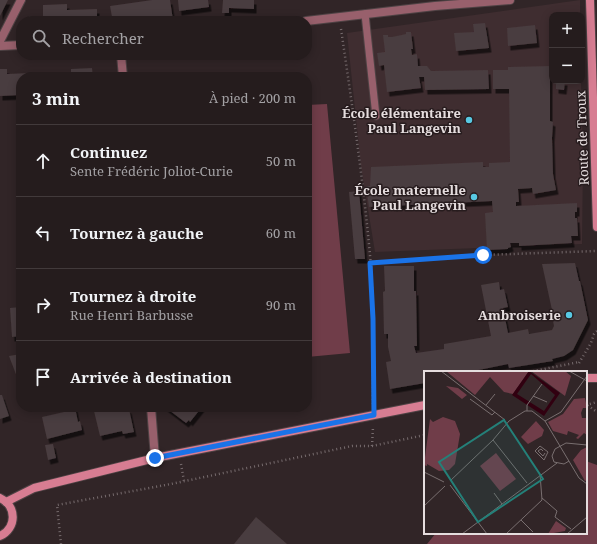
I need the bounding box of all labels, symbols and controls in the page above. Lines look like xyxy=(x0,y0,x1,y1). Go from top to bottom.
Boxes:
map controls xyxy=(549,12,585,84)
button: + xyxy=(549,12,585,48)
search box xyxy=(16,16,312,60)
icon: search xyxy=(30,27,52,49)
text: Rechercher xyxy=(62,28,144,48)
button: − xyxy=(549,48,585,84)
text: 3 min xyxy=(32,87,80,110)
text: À pied · 200 m xyxy=(209,89,296,107)
street label: Route de Troux xyxy=(571,90,593,186)
place label: École élémentaire Paul Langevin xyxy=(342,104,461,137)
marker: École élémentaire Paul Langevin xyxy=(464,115,474,125)
text: Continuez xyxy=(70,142,147,162)
icon: ahead xyxy=(32,150,54,172)
text: 50 m xyxy=(266,152,296,170)
text: Sente Frédéric Joliot-Curie xyxy=(70,162,233,180)
place label: École maternelle Paul Langevin xyxy=(354,181,466,214)
marker: École maternelle Paul Langevin xyxy=(469,192,479,202)
icon: left xyxy=(32,222,54,244)
text: Tournez à gauche xyxy=(70,223,204,243)
text: 60 m xyxy=(266,224,296,242)
route start xyxy=(474,246,492,264)
text: Tournez à droite xyxy=(70,286,196,306)
icon: right xyxy=(32,294,54,316)
text: 90 m xyxy=(266,296,296,314)
text: Rue Henri Barbusse xyxy=(70,306,193,324)
place label: Ambroiserie xyxy=(478,306,561,324)
marker: Ambroiserie xyxy=(564,310,574,320)
icon: arrive xyxy=(32,366,54,388)
text: Arrivée à destination xyxy=(70,367,232,387)
inset map xyxy=(424,371,587,534)
route end xyxy=(146,449,164,467)

